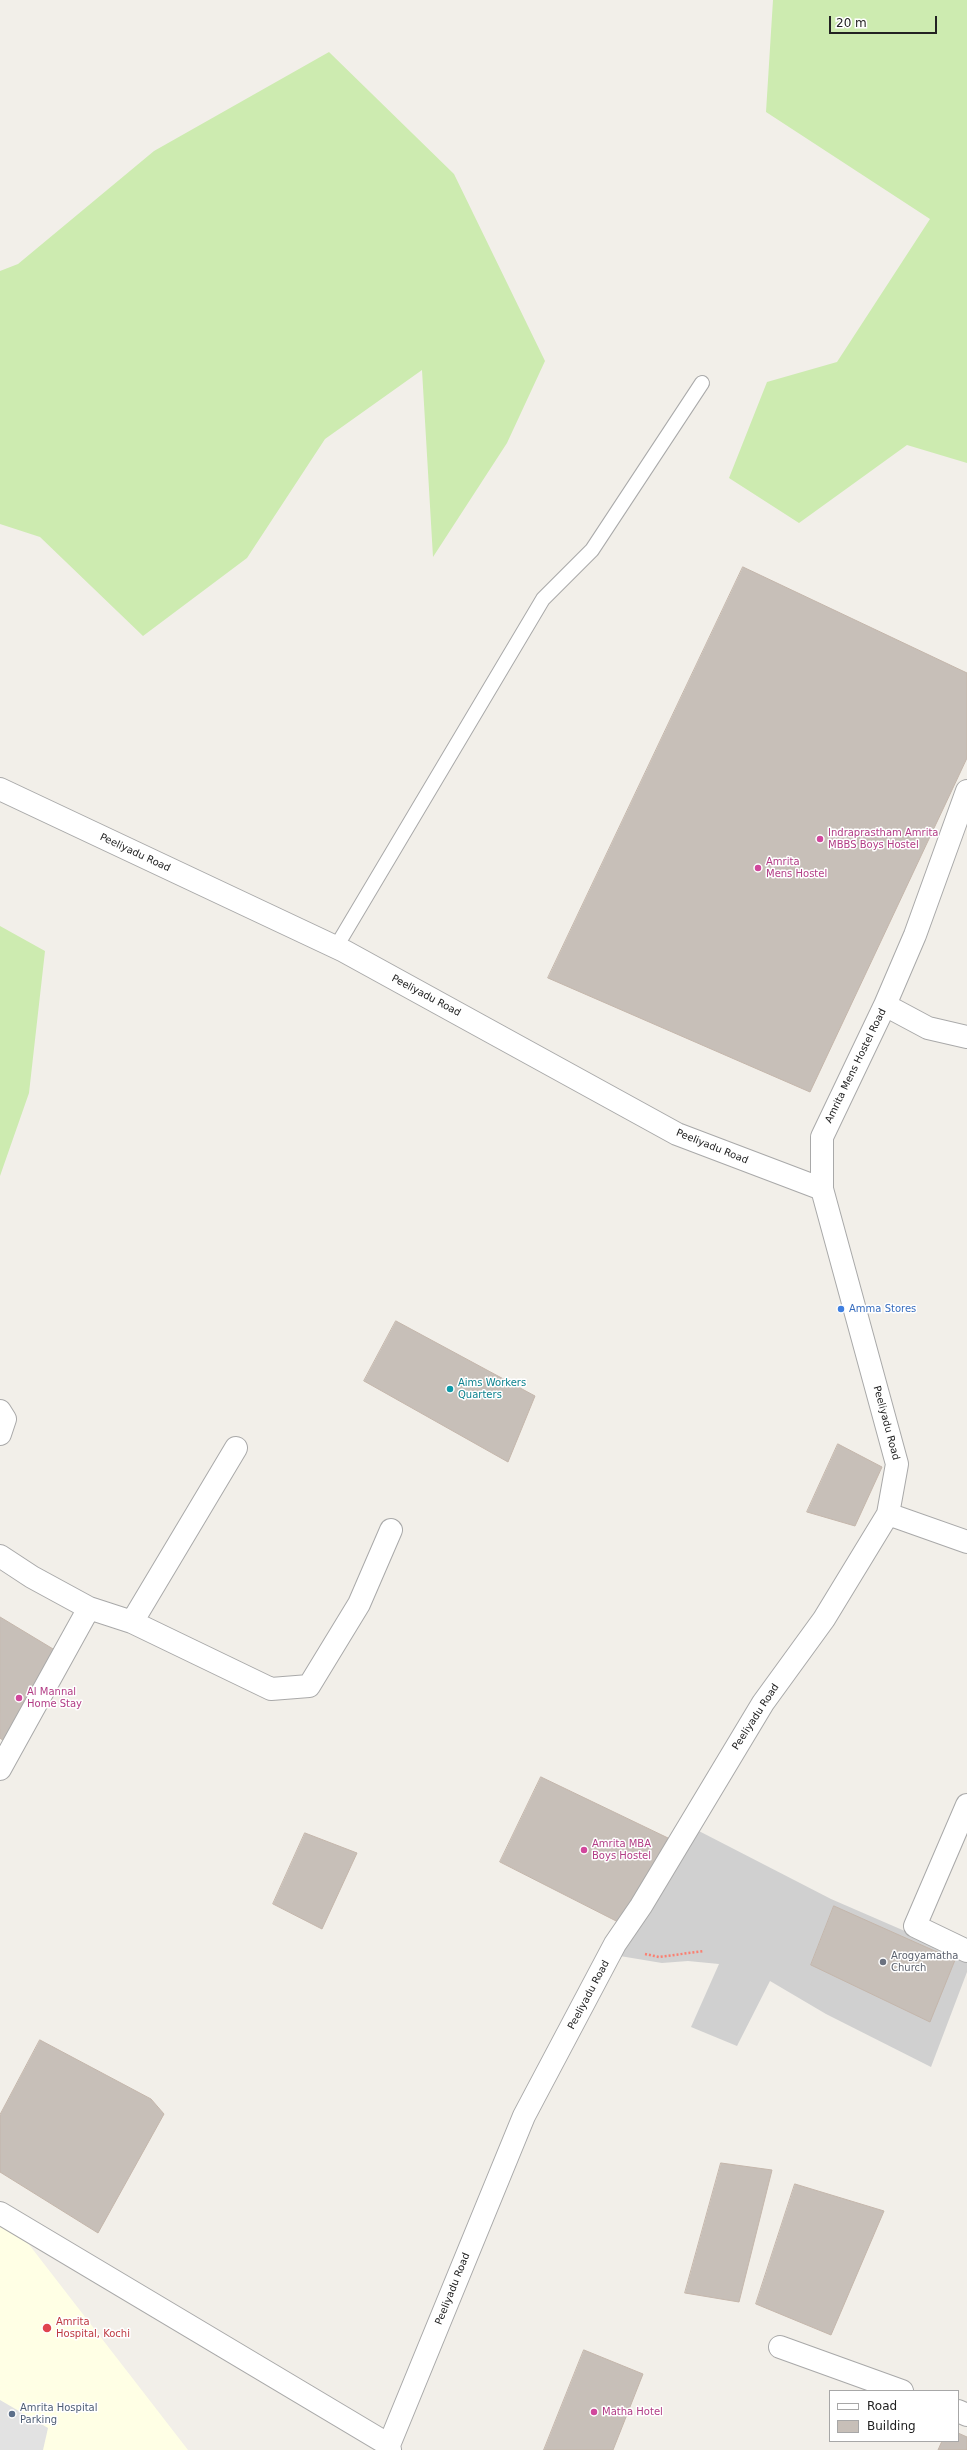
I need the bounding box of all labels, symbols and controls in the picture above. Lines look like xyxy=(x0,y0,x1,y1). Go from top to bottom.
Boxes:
scale bar xyxy=(831,8,939,34)
text: 20 m xyxy=(836,16,867,30)
place label: Indraprastham Amrita MBBS Boys Hostel xyxy=(828,827,938,850)
street label: Peeliyadu Road xyxy=(98,831,172,875)
marker: Indraprastham Amrita MBBS Boys Hostel xyxy=(815,834,825,844)
place label: Amrita Mens Hostel xyxy=(766,856,827,880)
marker: Amrita Mens Hostel xyxy=(753,863,763,873)
street label: Peeliyadu Road xyxy=(389,973,463,1019)
street label: Amrita Mens Hostel Road xyxy=(823,1007,889,1125)
street label: Peeliyadu Road xyxy=(674,1127,750,1167)
place label: Amma Stores xyxy=(849,1303,916,1315)
marker: Amma Stores xyxy=(836,1304,846,1314)
place label: Aims Workers Quarters xyxy=(458,1377,526,1400)
marker: Aims Workers Quarters xyxy=(445,1384,455,1394)
street label: Peeliyadu Road xyxy=(870,1384,902,1462)
street label: Peeliyadu Road xyxy=(730,1682,782,1752)
place label: Al Mannal Home Stay xyxy=(27,1686,82,1710)
marker: Al Mannal Home Stay xyxy=(14,1693,24,1703)
place label: Amrita MBA Boys Hostel xyxy=(592,1838,651,1862)
marker: Amrita MBA Boys Hostel xyxy=(579,1845,589,1855)
place label: Arogyamatha Church xyxy=(891,1950,958,1974)
marker: Arogyamatha Church xyxy=(878,1957,888,1967)
street label: Peeliyadu Road xyxy=(566,1958,612,2032)
street label: Peeliyadu Road xyxy=(433,2251,473,2327)
place label: Amrita Hospital, Kochi xyxy=(56,2316,130,2340)
marker: Amrita Hospital, Kochi xyxy=(41,2322,53,2334)
legend xyxy=(829,2390,959,2442)
text: Road xyxy=(867,2399,897,2413)
place label: Amrita Hospital Parking xyxy=(20,2402,98,2426)
place label: Matha Hotel xyxy=(602,2406,663,2418)
marker: Matha Hotel xyxy=(589,2407,599,2417)
marker: Amrita Hospital Parking xyxy=(7,2409,17,2419)
text: Building xyxy=(867,2419,916,2433)

